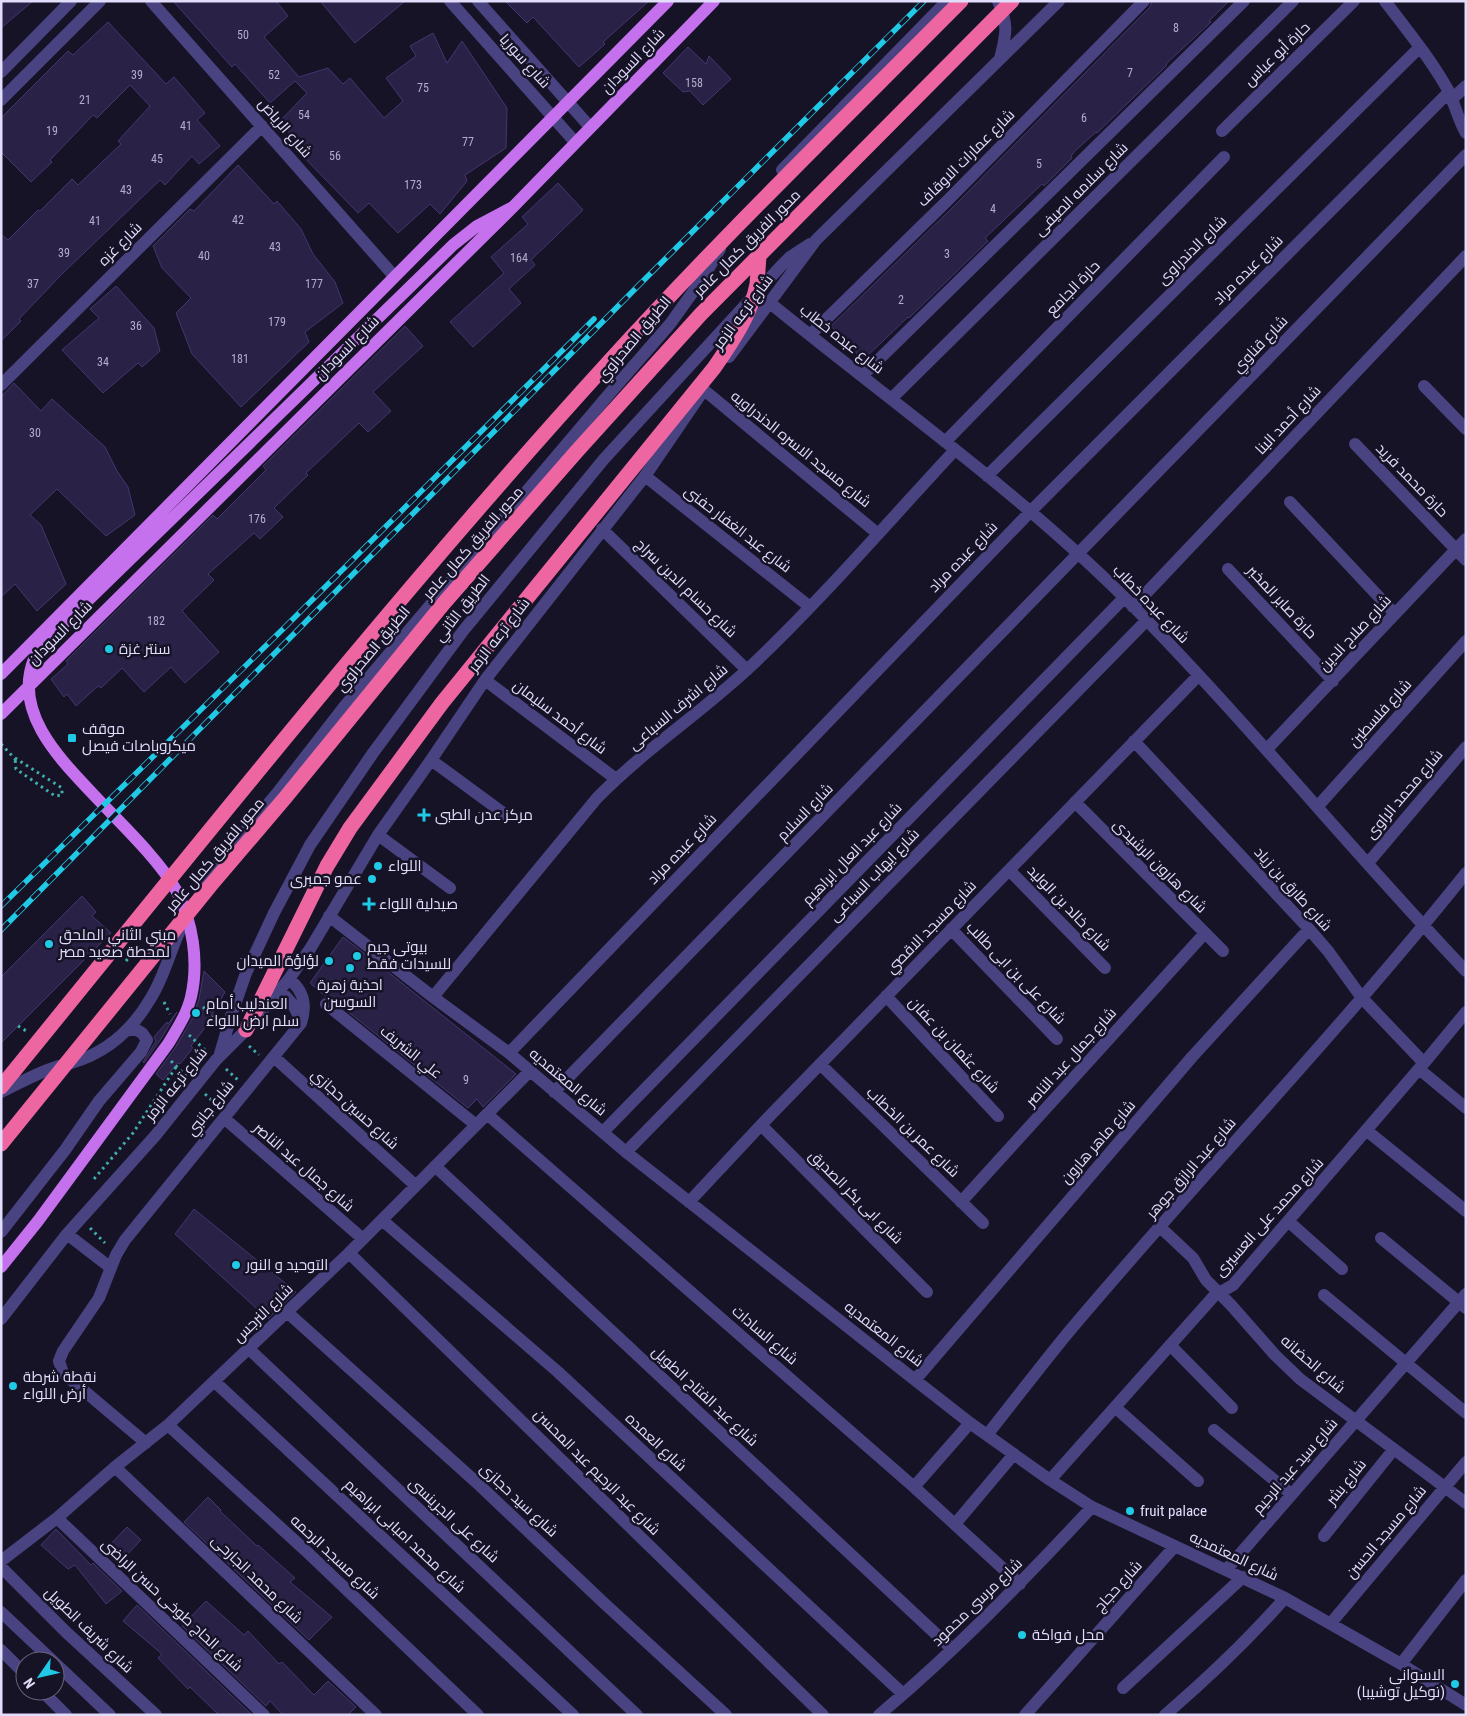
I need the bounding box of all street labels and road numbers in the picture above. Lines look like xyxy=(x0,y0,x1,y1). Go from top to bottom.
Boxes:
street label: حارة أبو عباس xyxy=(1240,17,1314,91)
street label: شارع السودان xyxy=(598,25,670,99)
street label: شارع سوريا xyxy=(494,30,554,93)
street label: شارع الرياض xyxy=(253,95,316,163)
street label: شارع عمارات الاوقاف xyxy=(914,106,1020,212)
street label: شارع سلامه الصيفى xyxy=(1030,138,1133,241)
street label: محور الفريق كمال عامر xyxy=(689,186,805,302)
street label: شارع الدندراوى xyxy=(1154,212,1232,290)
street label: شارع غزه xyxy=(94,218,147,271)
street label: شارع عبده مراد xyxy=(1209,231,1288,310)
street label: حارة الجامع xyxy=(1042,257,1105,321)
street label: شارع ترعه الزمر xyxy=(708,271,779,355)
street label: الطريق الصحراوي xyxy=(593,293,677,387)
street label: شارع عبده خطاب xyxy=(795,301,888,379)
street label: شارع السودان xyxy=(311,312,384,385)
street label: شارع قناوي xyxy=(1228,312,1294,378)
street label: شارع أحمد البنا xyxy=(1251,381,1326,460)
street label: شارع مسجد الاسره الدندراويه xyxy=(726,387,875,513)
street label: حارة محمد فريد xyxy=(1372,439,1452,521)
street label: شارع عبد الغفار حفنى xyxy=(680,482,795,578)
street label: محور الفريق كمال عامر xyxy=(418,483,528,605)
street label: شارع عبده مراد xyxy=(925,518,1003,598)
street label: شارع حسام الدين سراج xyxy=(630,535,741,643)
street label: شارع عبده خطاب xyxy=(1108,561,1193,648)
street label: حارة صابر المخبر xyxy=(1243,561,1321,642)
street label: الطريق الثاني xyxy=(430,571,496,647)
street label: شارع صلاح الدين xyxy=(1315,591,1396,676)
street label: شارع ترعه الزمر xyxy=(464,594,535,678)
street label: شارع السودان xyxy=(24,597,97,670)
street label: الطريق الصحراوي xyxy=(332,603,416,697)
street label: شارع اشرف السباعى xyxy=(625,660,733,755)
street label: شارع أحمد سليمان xyxy=(508,675,611,760)
street label: شارع فلسطين xyxy=(1345,675,1417,752)
street label: شارع محمد الراوى xyxy=(1361,746,1448,844)
street label: شارع السلام xyxy=(773,779,838,846)
street label: محور الفريق كمال عامر xyxy=(161,794,269,917)
street label: شارع عبد العال ابراهيم xyxy=(798,799,907,910)
street label: شارع عبده مراد xyxy=(644,810,722,890)
street label: شارع هارون الرشيدى xyxy=(1108,815,1211,918)
street label: شارع ايهاب السباعى xyxy=(825,825,924,927)
street label: شارع طارق بن زياد xyxy=(1249,843,1336,936)
street label: شارع خالد بن الوليد xyxy=(1022,861,1114,956)
street label: شارع مسجد الاقصي xyxy=(882,877,982,979)
street label: شارع على بن ابى طالب xyxy=(961,918,1069,1029)
street label: شارع عثمان بن عفان xyxy=(903,993,1003,1098)
street label: شارع جمال عبد الناصر xyxy=(1021,1004,1122,1112)
street label: علي الشريف xyxy=(375,1022,446,1085)
street label: شارع ترعه الزمر xyxy=(140,1044,212,1126)
street label: شارع المعتمديه xyxy=(524,1044,610,1121)
street label: شارع حسين حجازي xyxy=(306,1065,402,1155)
street label: شارع جانبي xyxy=(182,1077,240,1141)
street label: شارع عمر بن الخطاب xyxy=(861,1083,963,1182)
street label: شارع ماهر هارون xyxy=(1057,1097,1141,1189)
street label: شارع عبد الرازق جوهر xyxy=(1142,1114,1241,1224)
street label: شارع جمال عبد الناصر xyxy=(248,1118,358,1217)
street label: شارع ابى بكر الصديق xyxy=(804,1146,907,1249)
street label: شارع محمد على العسيرى xyxy=(1211,1154,1329,1282)
street label: شارع النرجس xyxy=(229,1280,298,1348)
street label: شارع المعتمديه xyxy=(840,1297,927,1372)
street label: شارع السادات xyxy=(727,1302,802,1370)
street label: شارع الحضانه xyxy=(1276,1331,1349,1398)
street label: شارع عبد الفتاح الطويل xyxy=(647,1342,762,1451)
street label: شارع عبد الرحيم عبد المحسن xyxy=(529,1405,664,1540)
street label: شارع العمده xyxy=(620,1409,690,1476)
street label: شارع سيد عبد الرحيم xyxy=(1249,1415,1343,1519)
street label: شارع بشر xyxy=(1321,1455,1371,1511)
street label: شارع سيد حجازى xyxy=(475,1459,562,1542)
street label: شارع على الجرينسى xyxy=(404,1474,503,1568)
street label: شارع محمد امبابى ابراهيم xyxy=(339,1475,469,1598)
street label: شارع مسجد الحسن xyxy=(1342,1482,1432,1583)
street label: شارع مسجد الرحمه xyxy=(285,1511,383,1604)
street label: شارع المعتمديه xyxy=(1186,1528,1281,1586)
street label: شارع محمد الجارحى xyxy=(206,1531,306,1629)
street label: شارع الحاج طوخى حسن الراضى xyxy=(96,1535,246,1677)
street label: شارع مرسى محمود xyxy=(928,1554,1027,1651)
street label: شارع حجاج xyxy=(1090,1557,1147,1617)
street label: شارع شريف الطويل xyxy=(40,1583,137,1678)

